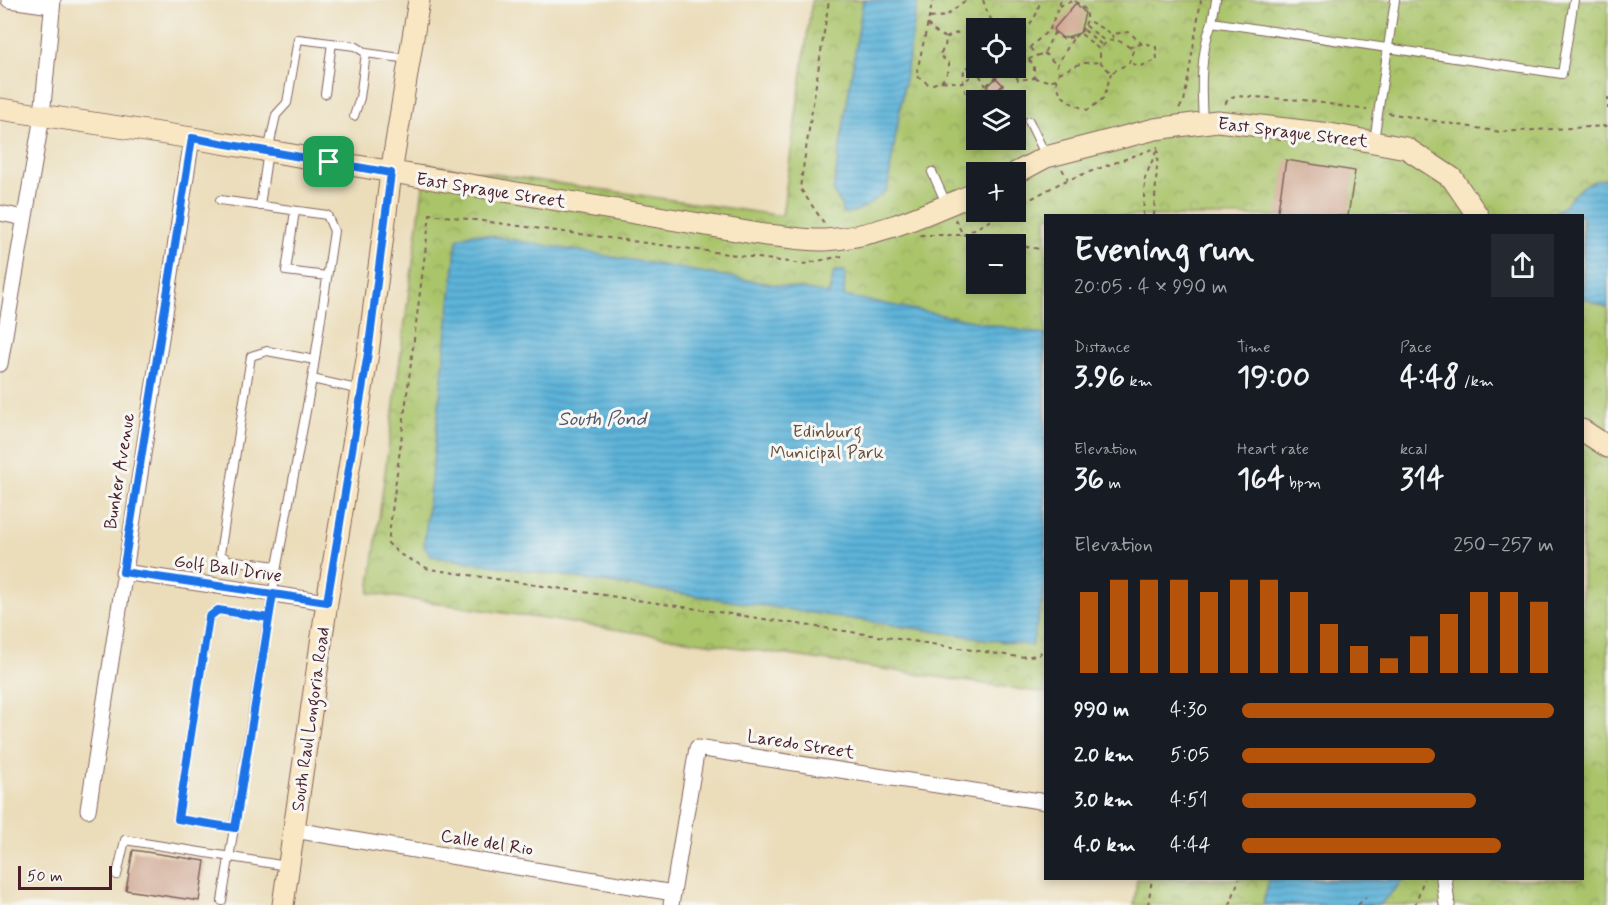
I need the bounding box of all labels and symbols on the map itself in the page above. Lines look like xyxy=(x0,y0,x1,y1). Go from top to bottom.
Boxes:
street label: East Sprague Street xyxy=(1216,112,1370,154)
pin xyxy=(303,136,354,187)
street label: East Sprague Street xyxy=(414,167,568,215)
water label: South Pond xyxy=(558,406,648,433)
street label: Bunker Avenue xyxy=(99,411,141,531)
park label: Edinburg Municipal Park xyxy=(770,420,884,465)
street label: Golf Ball Drive xyxy=(172,550,283,588)
street label: South Raul Longoria Road xyxy=(286,625,338,813)
street label: Laredo Street xyxy=(745,725,857,765)
street label: Calle del Rio xyxy=(439,824,535,862)
scale bar xyxy=(18,863,112,890)

